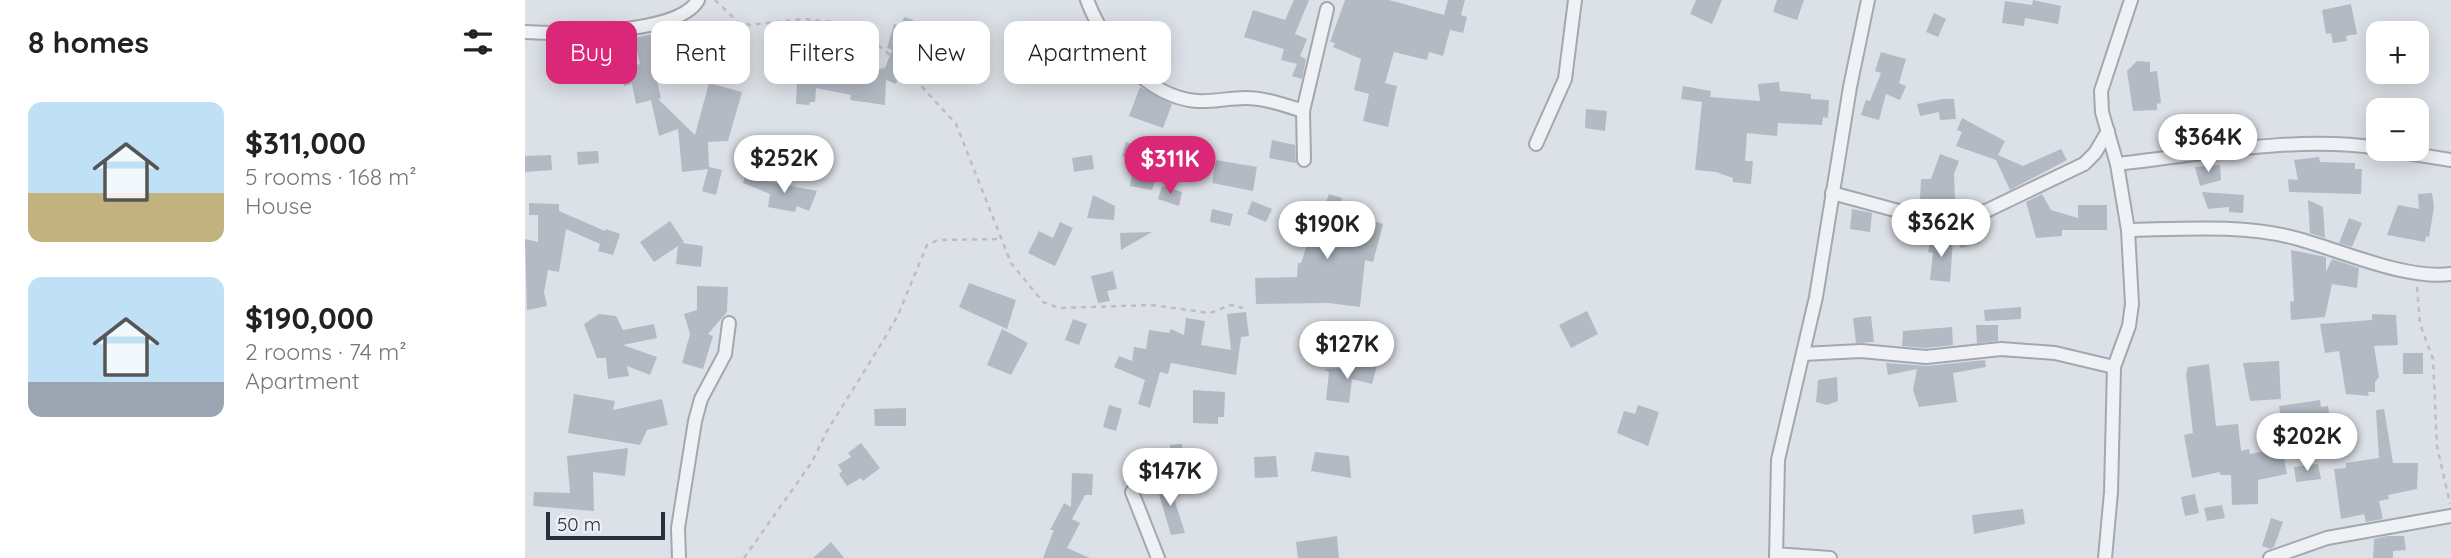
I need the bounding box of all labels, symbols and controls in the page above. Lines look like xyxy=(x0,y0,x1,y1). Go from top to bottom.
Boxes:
chip: Buy xyxy=(546,21,637,84)
chip: Rent xyxy=(651,21,750,84)
chip: Filters xyxy=(764,21,879,84)
chip: New xyxy=(893,21,990,84)
chip: Apartment xyxy=(1004,21,1171,84)
map controls xyxy=(2366,21,2429,161)
button: + xyxy=(2366,21,2429,84)
text: 8 homes xyxy=(28,23,149,61)
icon: filters xyxy=(459,23,497,61)
button: − xyxy=(2366,98,2429,161)
pin: $364K xyxy=(2159,114,2257,174)
text: $364K xyxy=(2174,122,2242,151)
text: $311,000 xyxy=(245,124,366,162)
icon: home xyxy=(84,130,168,214)
pin: $252K xyxy=(735,136,833,195)
pin: $311K xyxy=(1121,136,1219,196)
text: $252K xyxy=(750,143,818,172)
text: $311K xyxy=(1140,144,1200,173)
text: 5 rooms · 168 m² xyxy=(245,162,417,191)
text: House xyxy=(245,191,312,220)
pin: $362K xyxy=(1892,200,1990,259)
pin: $190K xyxy=(1278,202,1376,261)
text: $362K xyxy=(1908,207,1974,236)
text: $190K xyxy=(1295,209,1359,238)
text: $190,000 xyxy=(245,299,374,337)
icon: home xyxy=(84,305,168,389)
pin: $127K xyxy=(1298,322,1396,381)
text: $127K xyxy=(1315,329,1379,358)
text: 2 rooms · 74 m² xyxy=(245,337,407,366)
text: Apartment xyxy=(245,366,359,395)
pin: $202K xyxy=(2258,414,2356,473)
text: $202K xyxy=(2272,421,2342,450)
pin: $147K xyxy=(1121,448,1219,508)
text: $147K xyxy=(1138,456,1202,485)
scale bar xyxy=(546,509,665,541)
text: 50 m xyxy=(557,512,601,536)

